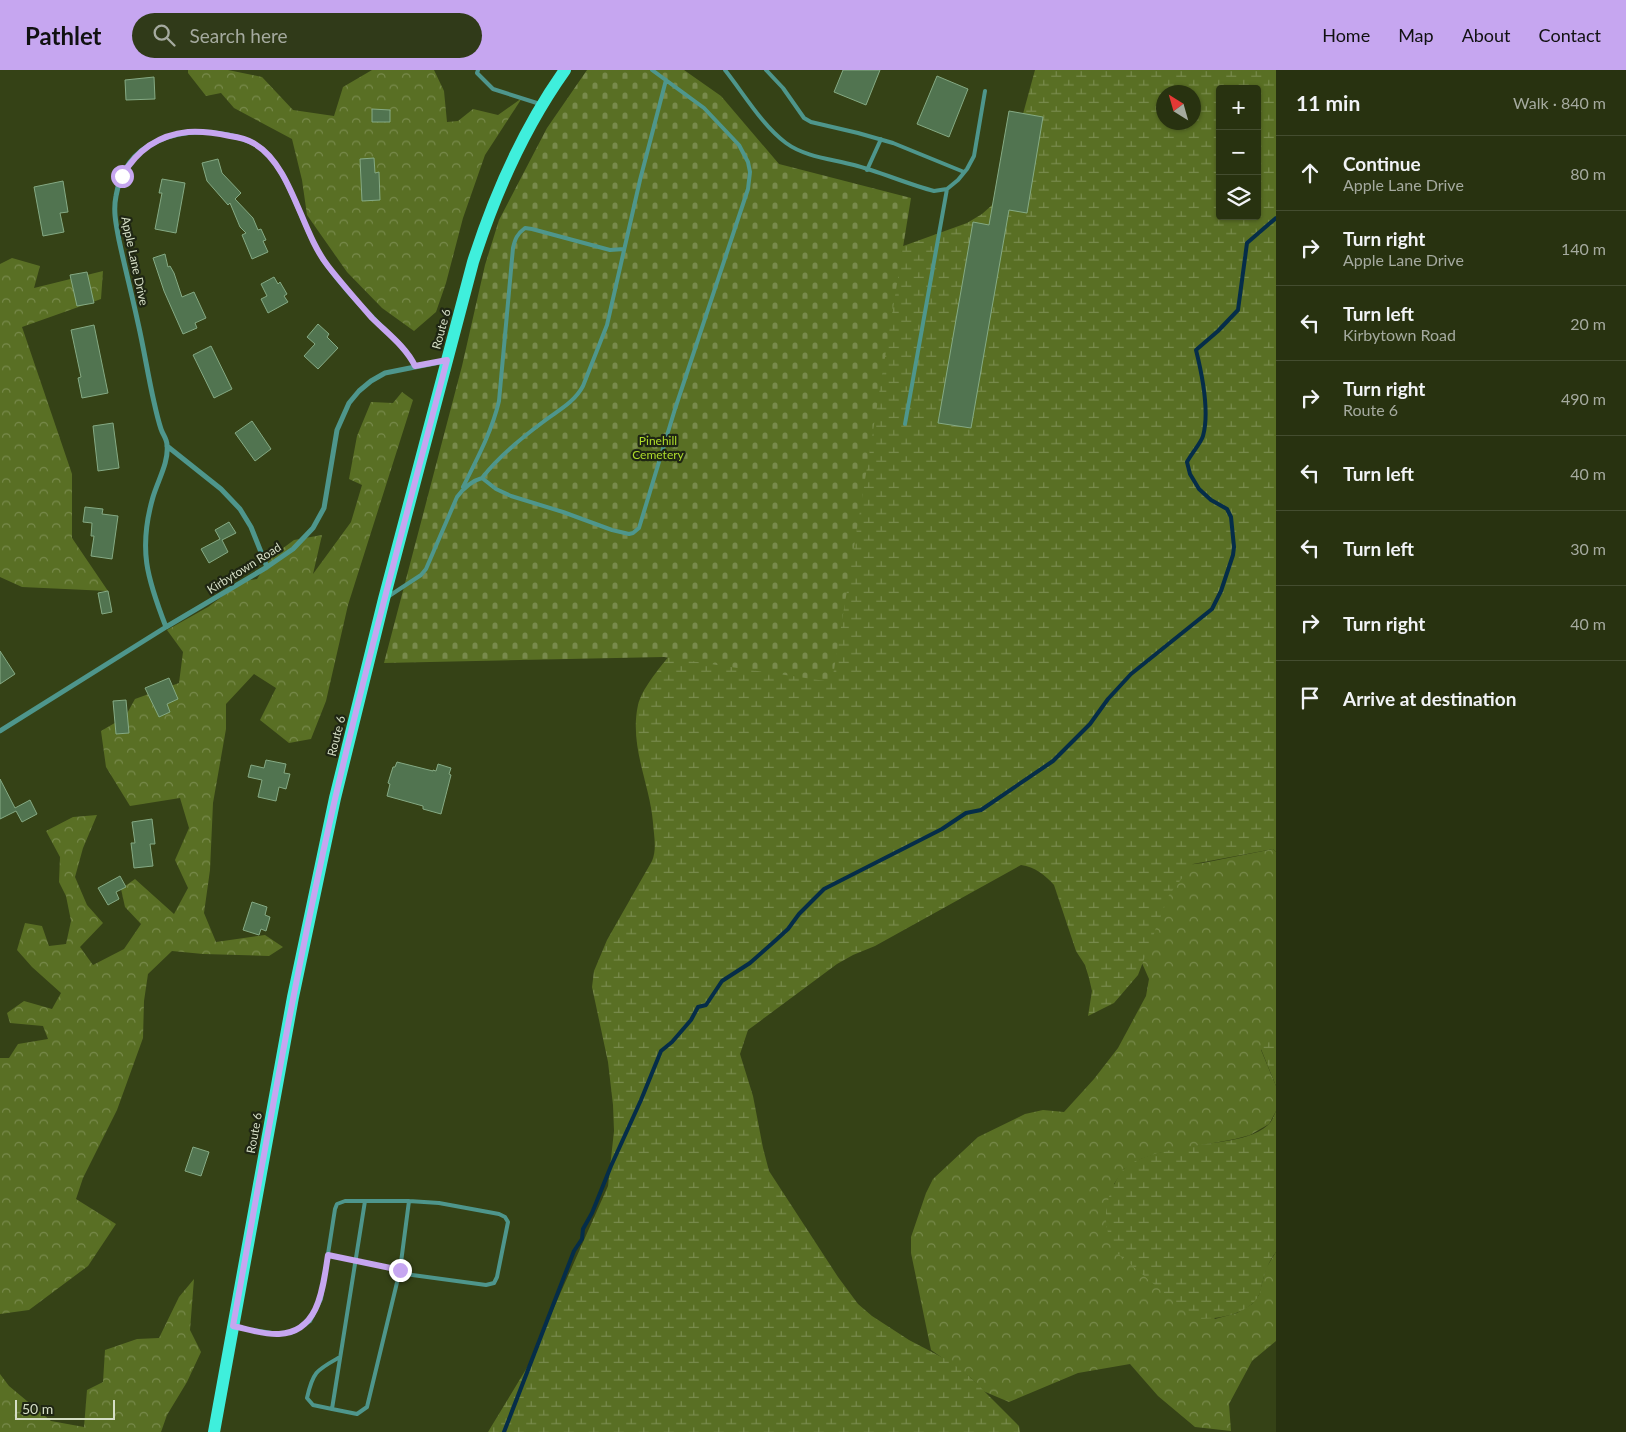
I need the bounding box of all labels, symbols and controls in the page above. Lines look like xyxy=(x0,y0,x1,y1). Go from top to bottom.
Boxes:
search box xyxy=(132,13,482,58)
text: Pathlet xyxy=(25,21,102,50)
icon: search xyxy=(150,21,178,49)
text: Search here xyxy=(190,24,288,47)
text: Home xyxy=(1322,24,1370,46)
text: Map xyxy=(1398,24,1434,46)
text: About xyxy=(1462,24,1511,46)
text: Contact xyxy=(1539,24,1601,46)
north arrow xyxy=(1156,85,1201,130)
map controls xyxy=(1216,85,1261,220)
button: + xyxy=(1216,85,1261,130)
text: 11 min xyxy=(1296,90,1360,115)
text: Walk · 840 m xyxy=(1513,93,1606,112)
button: − xyxy=(1216,130,1261,175)
text: Continue xyxy=(1343,152,1421,175)
icon: ahead xyxy=(1296,159,1324,187)
text: 80 m xyxy=(1570,164,1606,183)
route start xyxy=(111,165,134,188)
button: layers xyxy=(1216,175,1261,220)
text: Apple Lane Drive xyxy=(1343,175,1464,194)
street label: Apple Lane Drive xyxy=(118,215,152,307)
text: Turn right xyxy=(1343,227,1425,250)
icon: right xyxy=(1296,234,1324,262)
text: 140 m xyxy=(1561,239,1606,258)
text: Apple Lane Drive xyxy=(1343,250,1464,269)
text: Turn left xyxy=(1343,302,1414,325)
street label: Route 6 xyxy=(428,307,454,351)
icon: left xyxy=(1296,309,1324,337)
text: 20 m xyxy=(1570,314,1606,333)
text: Kirbytown Road xyxy=(1343,325,1456,344)
text: Turn right xyxy=(1343,377,1425,400)
icon: right xyxy=(1296,384,1324,412)
text: 490 m xyxy=(1561,389,1606,408)
text: Route 6 xyxy=(1343,400,1398,419)
park label: Pinehill Cemetery xyxy=(632,433,685,462)
icon: left xyxy=(1296,459,1324,487)
text: Turn left xyxy=(1343,462,1414,485)
text: 40 m xyxy=(1570,464,1606,483)
icon: left xyxy=(1296,534,1324,562)
text: Turn left xyxy=(1343,537,1414,560)
street label: Kirbytown Road xyxy=(204,539,284,597)
text: 30 m xyxy=(1570,539,1606,558)
icon: right xyxy=(1296,609,1324,637)
text: Turn right xyxy=(1343,612,1425,635)
text: 40 m xyxy=(1570,614,1606,633)
icon: arrive xyxy=(1296,684,1324,712)
text: Arrive at destination xyxy=(1343,687,1516,710)
street label: Route 6 xyxy=(324,714,348,758)
street label: Route 6 xyxy=(243,1111,265,1155)
route end xyxy=(389,1259,412,1282)
scale bar xyxy=(15,1397,115,1420)
text: 50 m xyxy=(22,1400,53,1417)

